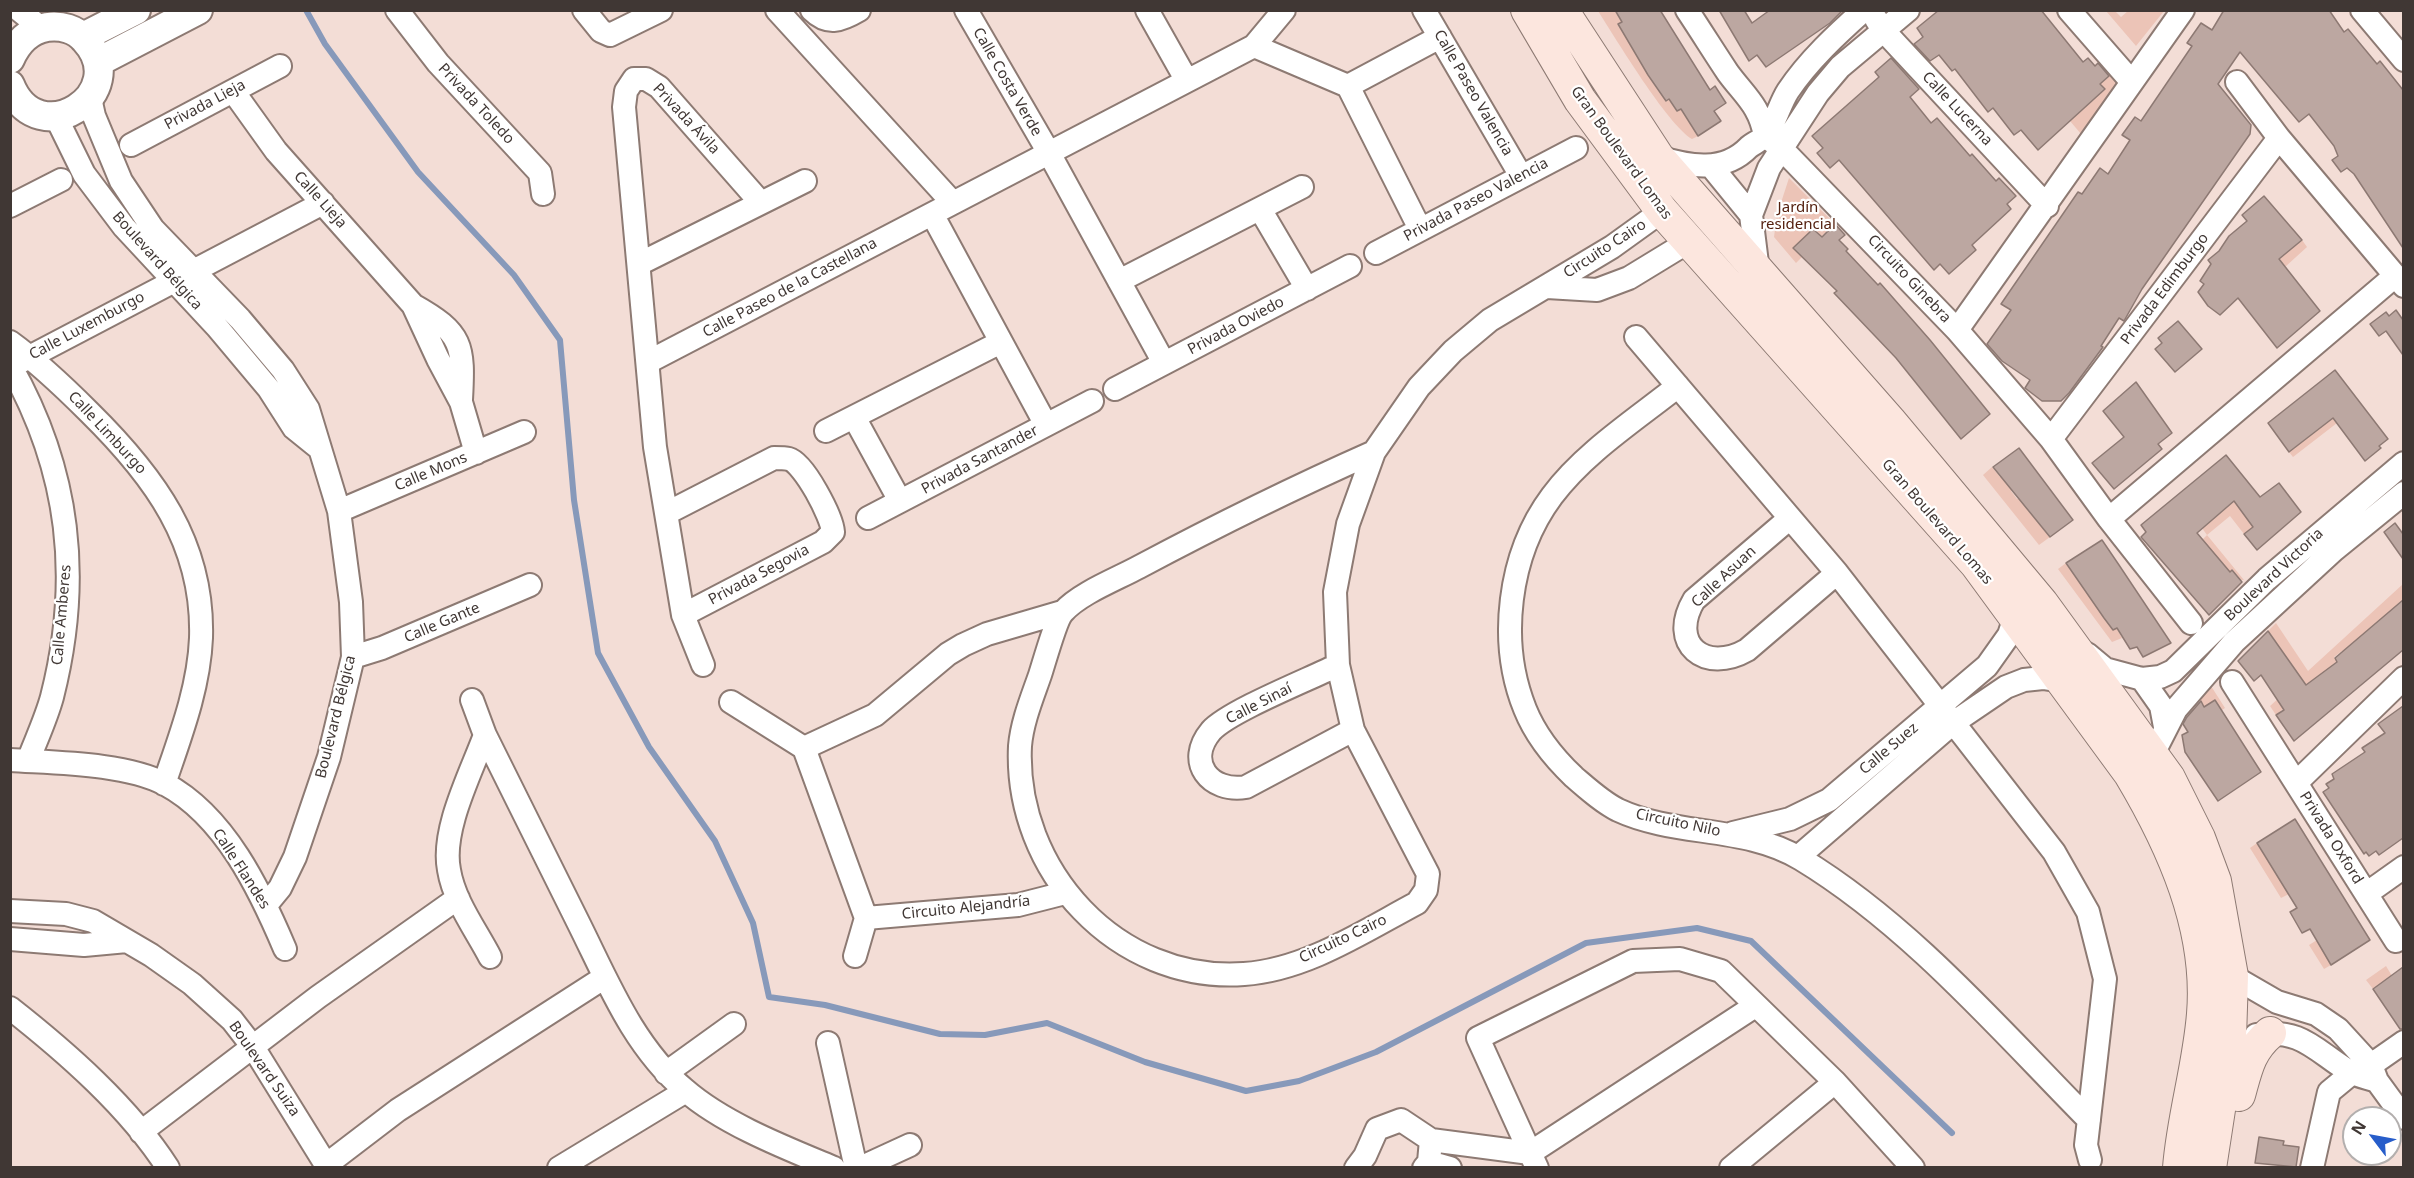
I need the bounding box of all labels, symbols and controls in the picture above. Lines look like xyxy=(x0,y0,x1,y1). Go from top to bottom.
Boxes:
street label: Calle Costa Verde xyxy=(969,25,1045,139)
street label: Calle Paseo Valencia xyxy=(1430,27,1516,159)
street label: Privada Toledo xyxy=(434,60,518,148)
street label: Calle Lucerna xyxy=(1918,68,1996,150)
street label: Privada Lieja xyxy=(161,76,249,134)
street label: Privada Ávila xyxy=(649,80,723,158)
street label: Gran Boulevard Lomas xyxy=(1567,83,1675,223)
street label: Privada Paseo Valencia xyxy=(1401,154,1551,246)
street label: Calle Lieja xyxy=(290,168,350,232)
park label: Jardín residencial xyxy=(1760,199,1836,234)
street label: Boulevard Bélgica xyxy=(108,208,206,314)
street label: Circuito Cairo xyxy=(1560,216,1650,282)
street label: Privada Edimburgo xyxy=(2117,230,2213,348)
street label: Circuito Ginebra xyxy=(1864,231,1954,327)
street label: Calle Paseo de la Castellana xyxy=(700,234,880,342)
street label: Calle Luxemburgo xyxy=(26,288,148,364)
street label: Privada Oviedo xyxy=(1185,293,1287,359)
street label: Calle Limburgo xyxy=(64,388,150,478)
street label: Privada Santander xyxy=(919,422,1041,498)
street label: Calle Mons xyxy=(392,449,470,495)
street label: Gran Boulevard Lomas xyxy=(1878,456,1996,588)
street label: Boulevard Victoria xyxy=(2221,525,2327,625)
street label: Privada Segovia xyxy=(706,541,812,609)
street label: Calle Asuan xyxy=(1688,543,1760,611)
street label: Calle Amberes xyxy=(49,564,75,666)
street label: Calle Gante xyxy=(401,599,483,647)
street label: Boulevard Bélgica xyxy=(312,654,360,780)
street label: Calle Sinaí xyxy=(1223,680,1295,728)
street label: Calle Suez xyxy=(1856,719,1922,779)
street label: Privada Oxford xyxy=(2295,788,2367,888)
street label: Circuito Nilo xyxy=(1634,805,1722,841)
street label: Calle Flandes xyxy=(208,825,274,913)
street label: Circuito Alejandría xyxy=(901,892,1031,924)
street label: Circuito Cairo xyxy=(1296,911,1390,967)
street label: Boulevard Suiza xyxy=(225,1018,303,1120)
north arrow xyxy=(2342,1106,2402,1166)
text: N xyxy=(2346,1116,2371,1139)

